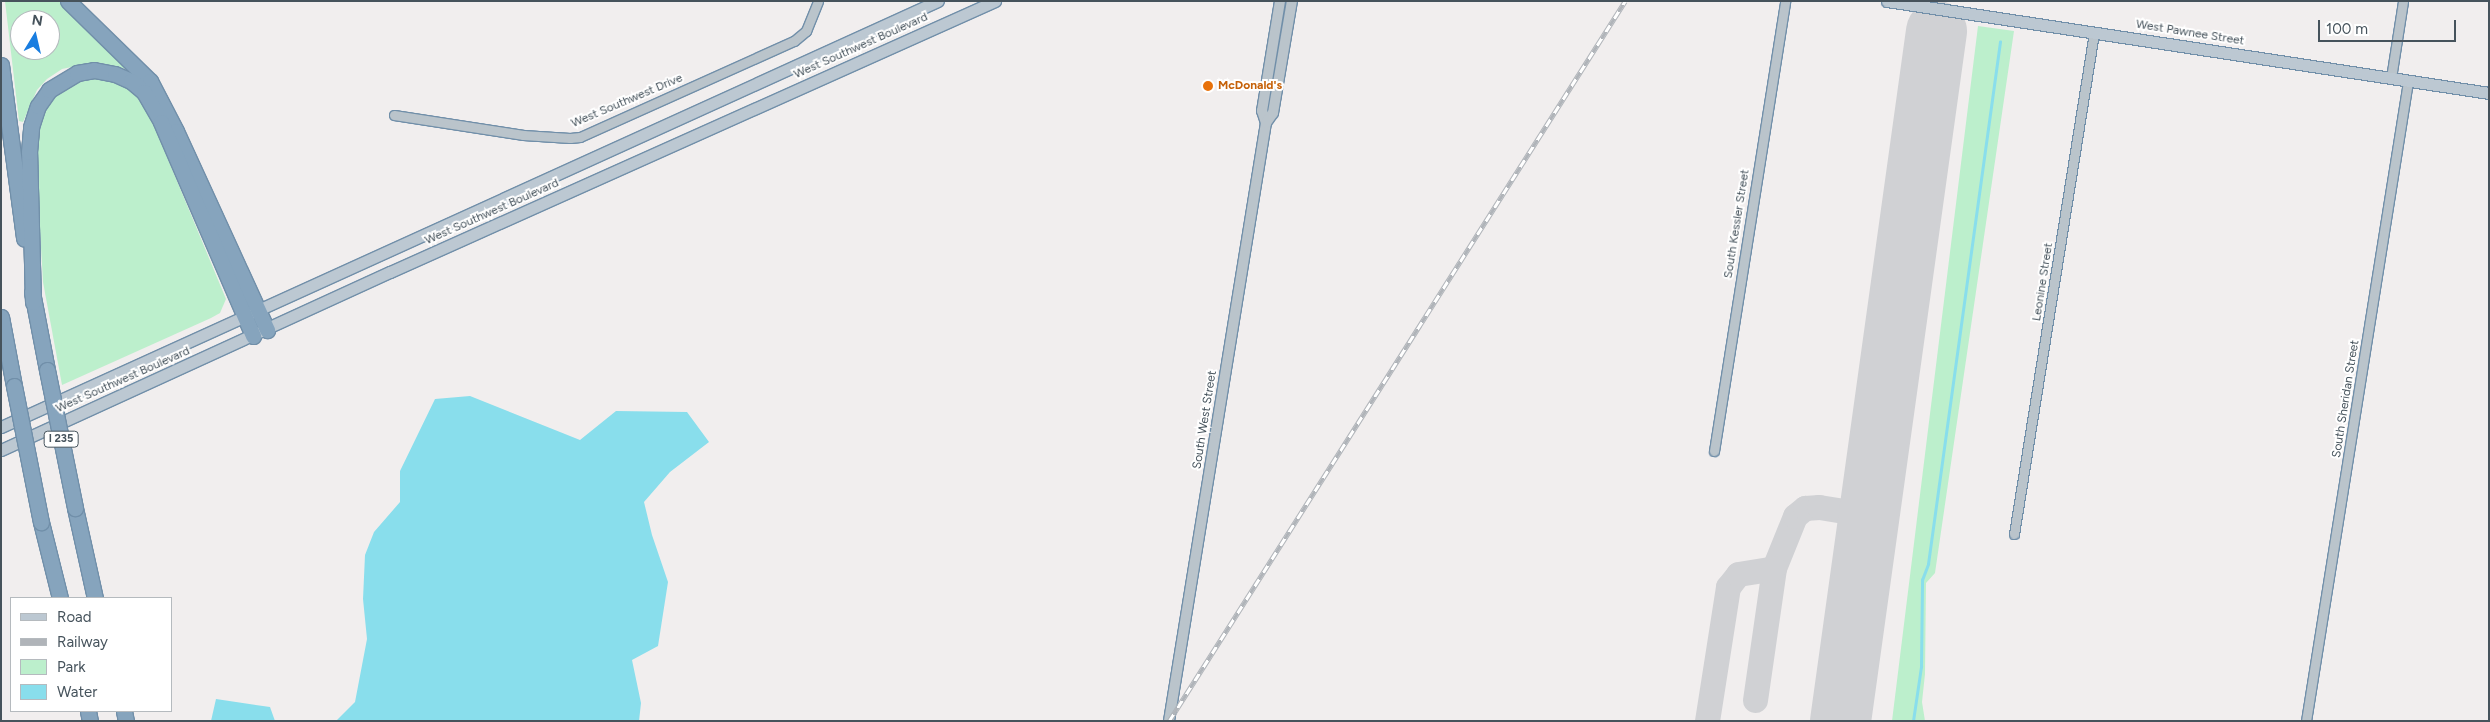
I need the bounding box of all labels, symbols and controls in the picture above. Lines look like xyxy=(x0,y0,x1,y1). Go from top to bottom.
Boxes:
north arrow xyxy=(10,10,60,60)
street label: West Southwest Boulevard xyxy=(792,10,930,82)
scale bar xyxy=(2320,10,2458,42)
text: N xyxy=(31,11,44,30)
street label: West Pawnee Street xyxy=(2135,17,2245,49)
text: 100 m xyxy=(2326,20,2368,38)
street label: West Southwest Drive xyxy=(569,71,685,131)
place label: McDonald's xyxy=(1218,79,1282,93)
marker: McDonald's xyxy=(1202,80,1214,92)
street label: South Kessler Street xyxy=(1721,169,1753,279)
street label: West Southwest Boulevard xyxy=(423,176,561,248)
street label: Leonine Street xyxy=(2030,242,2056,322)
street label: South Sheridan Street xyxy=(2330,339,2362,459)
street label: West Southwest Boulevard xyxy=(54,344,192,416)
street label: South West Street xyxy=(1190,370,1220,470)
road number: I 235 xyxy=(44,430,78,448)
legend xyxy=(10,597,172,712)
text: Road xyxy=(57,608,92,626)
text: Railway xyxy=(57,633,108,651)
text: Park xyxy=(57,658,86,676)
text: Water xyxy=(57,683,97,701)

